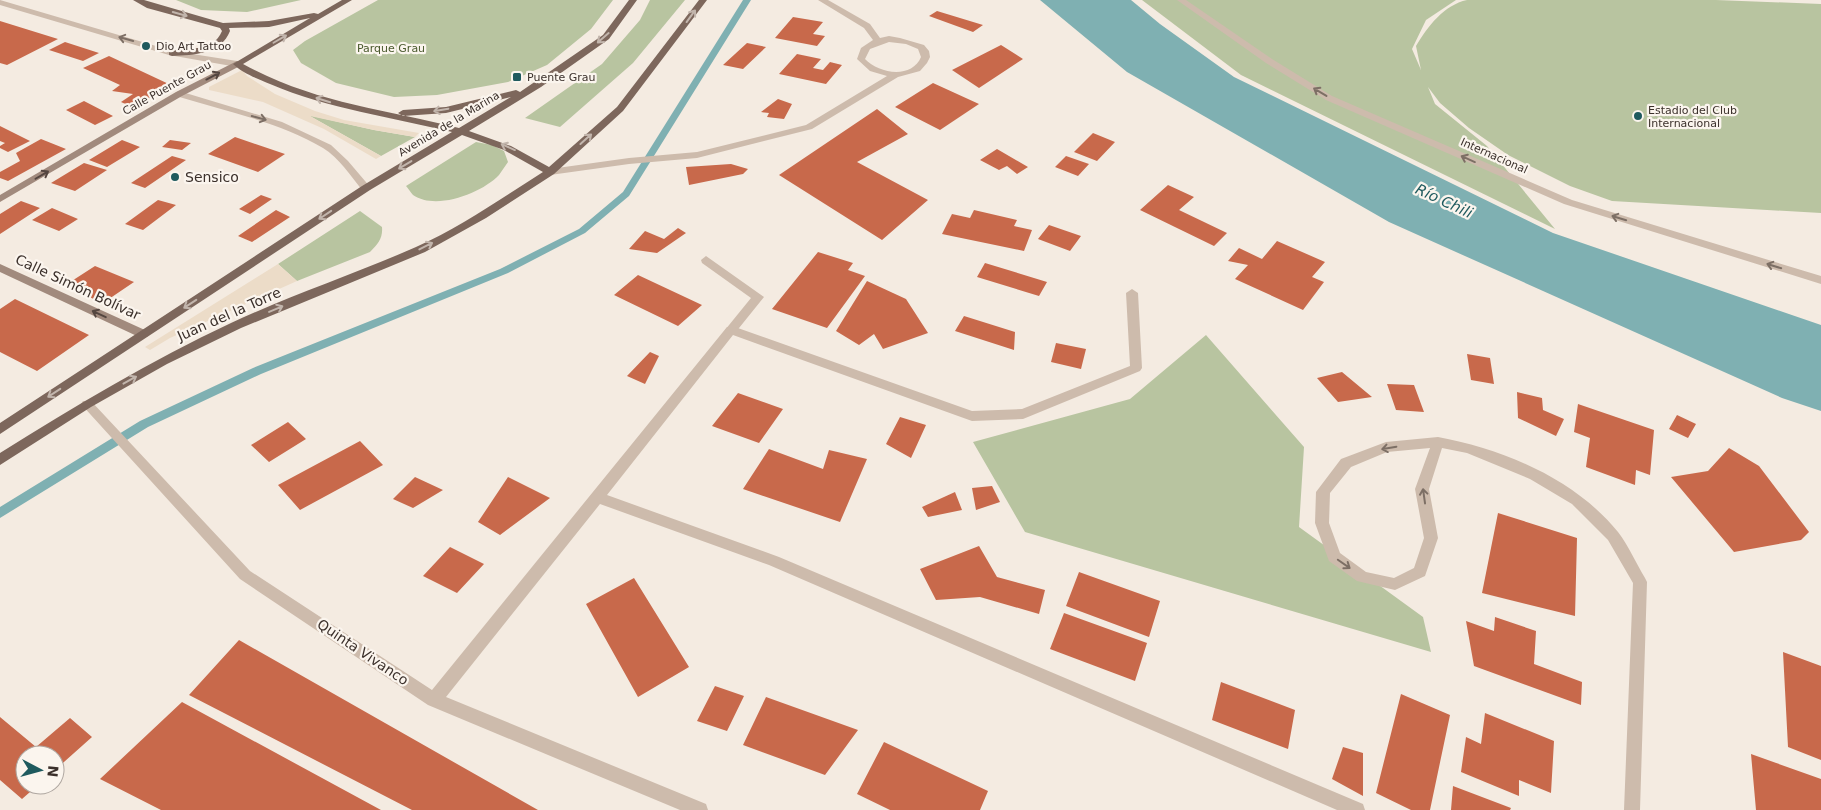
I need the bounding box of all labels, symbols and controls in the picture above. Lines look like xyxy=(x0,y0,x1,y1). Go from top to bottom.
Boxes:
one-way arrow xyxy=(686,9,696,23)
one-way arrow xyxy=(171,10,187,20)
one-way arrow xyxy=(596,32,609,44)
one-way arrow xyxy=(118,33,134,43)
one-way arrow xyxy=(272,34,286,44)
marker: Dio Art Tattoo xyxy=(140,40,152,52)
place label: Dio Art Tattoo xyxy=(156,40,232,53)
park label: Parque Grau xyxy=(357,42,425,55)
street label: Calle Puente Grau xyxy=(120,58,214,118)
one-way arrow xyxy=(206,71,221,81)
marker: Puente Grau xyxy=(511,71,523,83)
place label: Puente Grau xyxy=(527,71,596,84)
one-way arrow xyxy=(1314,86,1328,96)
street label: Avenida de la Marina xyxy=(396,89,502,159)
one-way arrow xyxy=(316,95,332,105)
place label: Estadio del Club Internacional xyxy=(1648,104,1737,130)
one-way arrow xyxy=(433,106,449,116)
marker: Estadio del Club Internacional xyxy=(1632,110,1644,122)
one-way arrow xyxy=(251,114,267,124)
one-way arrow xyxy=(580,133,593,145)
street label: Internacional xyxy=(1458,135,1530,177)
one-way arrow xyxy=(501,141,516,151)
one-way arrow xyxy=(1461,153,1476,163)
one-way arrow xyxy=(399,160,413,170)
one-way arrow xyxy=(35,169,49,179)
place label: Sensico xyxy=(185,169,239,185)
marker: Sensico xyxy=(169,171,181,183)
water label: Río Chili xyxy=(1413,180,1476,222)
one-way arrow xyxy=(318,210,332,220)
one-way arrow xyxy=(1611,213,1627,223)
one-way arrow xyxy=(418,241,433,251)
street label: Calle Simón Bolívar xyxy=(13,251,143,323)
one-way arrow xyxy=(1767,261,1783,270)
street label: Juan del la Torre xyxy=(174,284,283,344)
one-way arrow xyxy=(183,300,197,310)
one-way arrow xyxy=(268,304,283,313)
one-way arrow xyxy=(92,308,107,318)
one-way arrow xyxy=(122,374,136,384)
one-way arrow xyxy=(47,389,61,399)
one-way arrow xyxy=(1382,443,1398,453)
one-way arrow xyxy=(1419,488,1429,504)
one-way arrow xyxy=(1337,559,1351,569)
street label: Quinta Vivanco xyxy=(314,616,412,688)
north arrow xyxy=(15,745,65,795)
text: N xyxy=(44,765,61,778)

